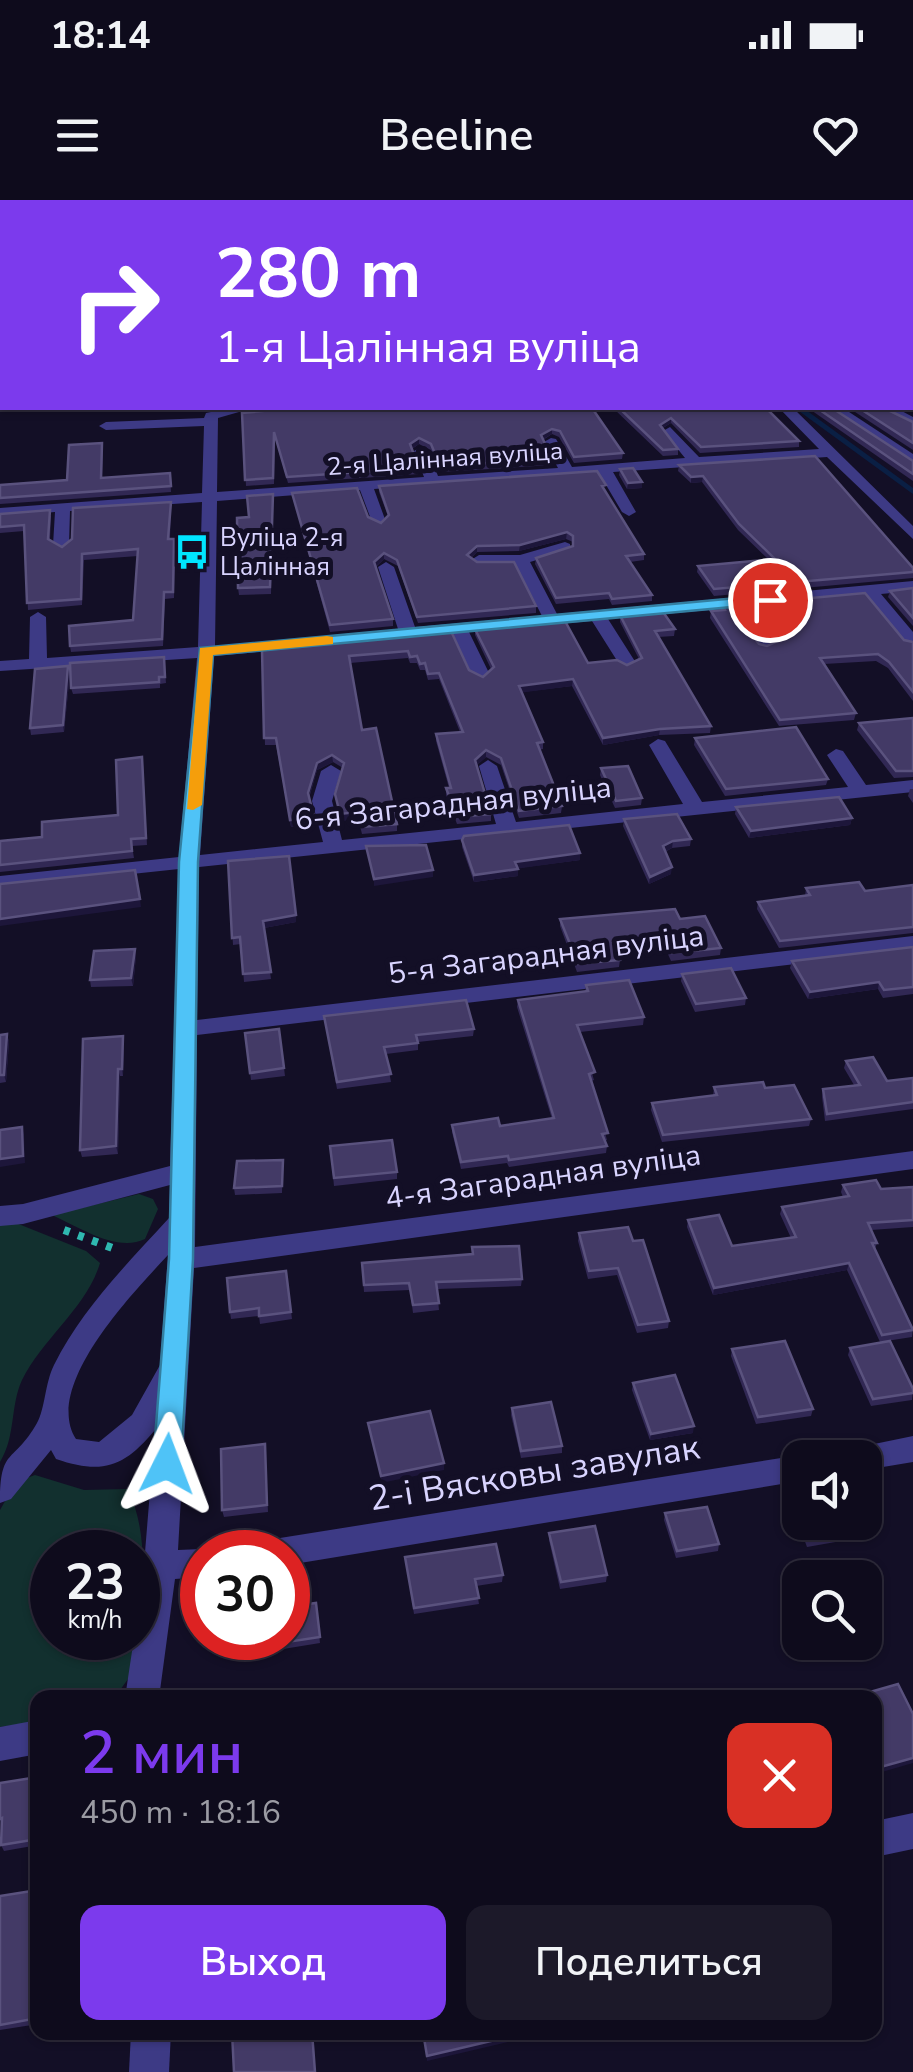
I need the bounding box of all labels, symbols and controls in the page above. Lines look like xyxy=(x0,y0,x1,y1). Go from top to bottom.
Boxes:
text: 18:14 xyxy=(50,10,151,61)
text: Beeline xyxy=(380,105,533,166)
icon: menu xyxy=(50,108,105,163)
icon: heart xyxy=(808,108,863,163)
text: 280 m xyxy=(215,226,421,322)
icon: right xyxy=(50,240,180,370)
text: 1-я Цалінная вуліца xyxy=(215,317,641,378)
street label: 2-я Цалінная вуліца xyxy=(326,434,564,484)
place label: Вуліца 2-я Цалінная xyxy=(220,521,344,584)
bus stop icon: Вуліца 2-я Цалінная xyxy=(173,533,211,571)
pin xyxy=(728,558,813,643)
icon: arrive xyxy=(743,573,798,628)
street label: 6-я Загарадная вуліца xyxy=(293,767,613,841)
street label: 5-я Загарадная вуліца xyxy=(385,915,707,995)
street label: 4-я Загарадная вуліца xyxy=(383,1135,703,1219)
position arrow xyxy=(115,1412,219,1516)
street label: 2-і Вясковы завулак xyxy=(365,1424,703,1522)
map controls xyxy=(782,1440,882,1660)
button: sound xyxy=(782,1440,882,1540)
speed limit sign: 30 xyxy=(180,1530,310,1660)
text: 23 xyxy=(65,1548,125,1617)
button: search xyxy=(782,1560,882,1660)
text: km/h xyxy=(67,1603,123,1637)
text: 2 мин xyxy=(80,1712,243,1794)
button: close xyxy=(727,1723,832,1828)
text: 450 m · 18:16 xyxy=(80,1791,281,1834)
button: Выход xyxy=(80,1905,446,2020)
button: Поделиться xyxy=(466,1905,832,2020)

